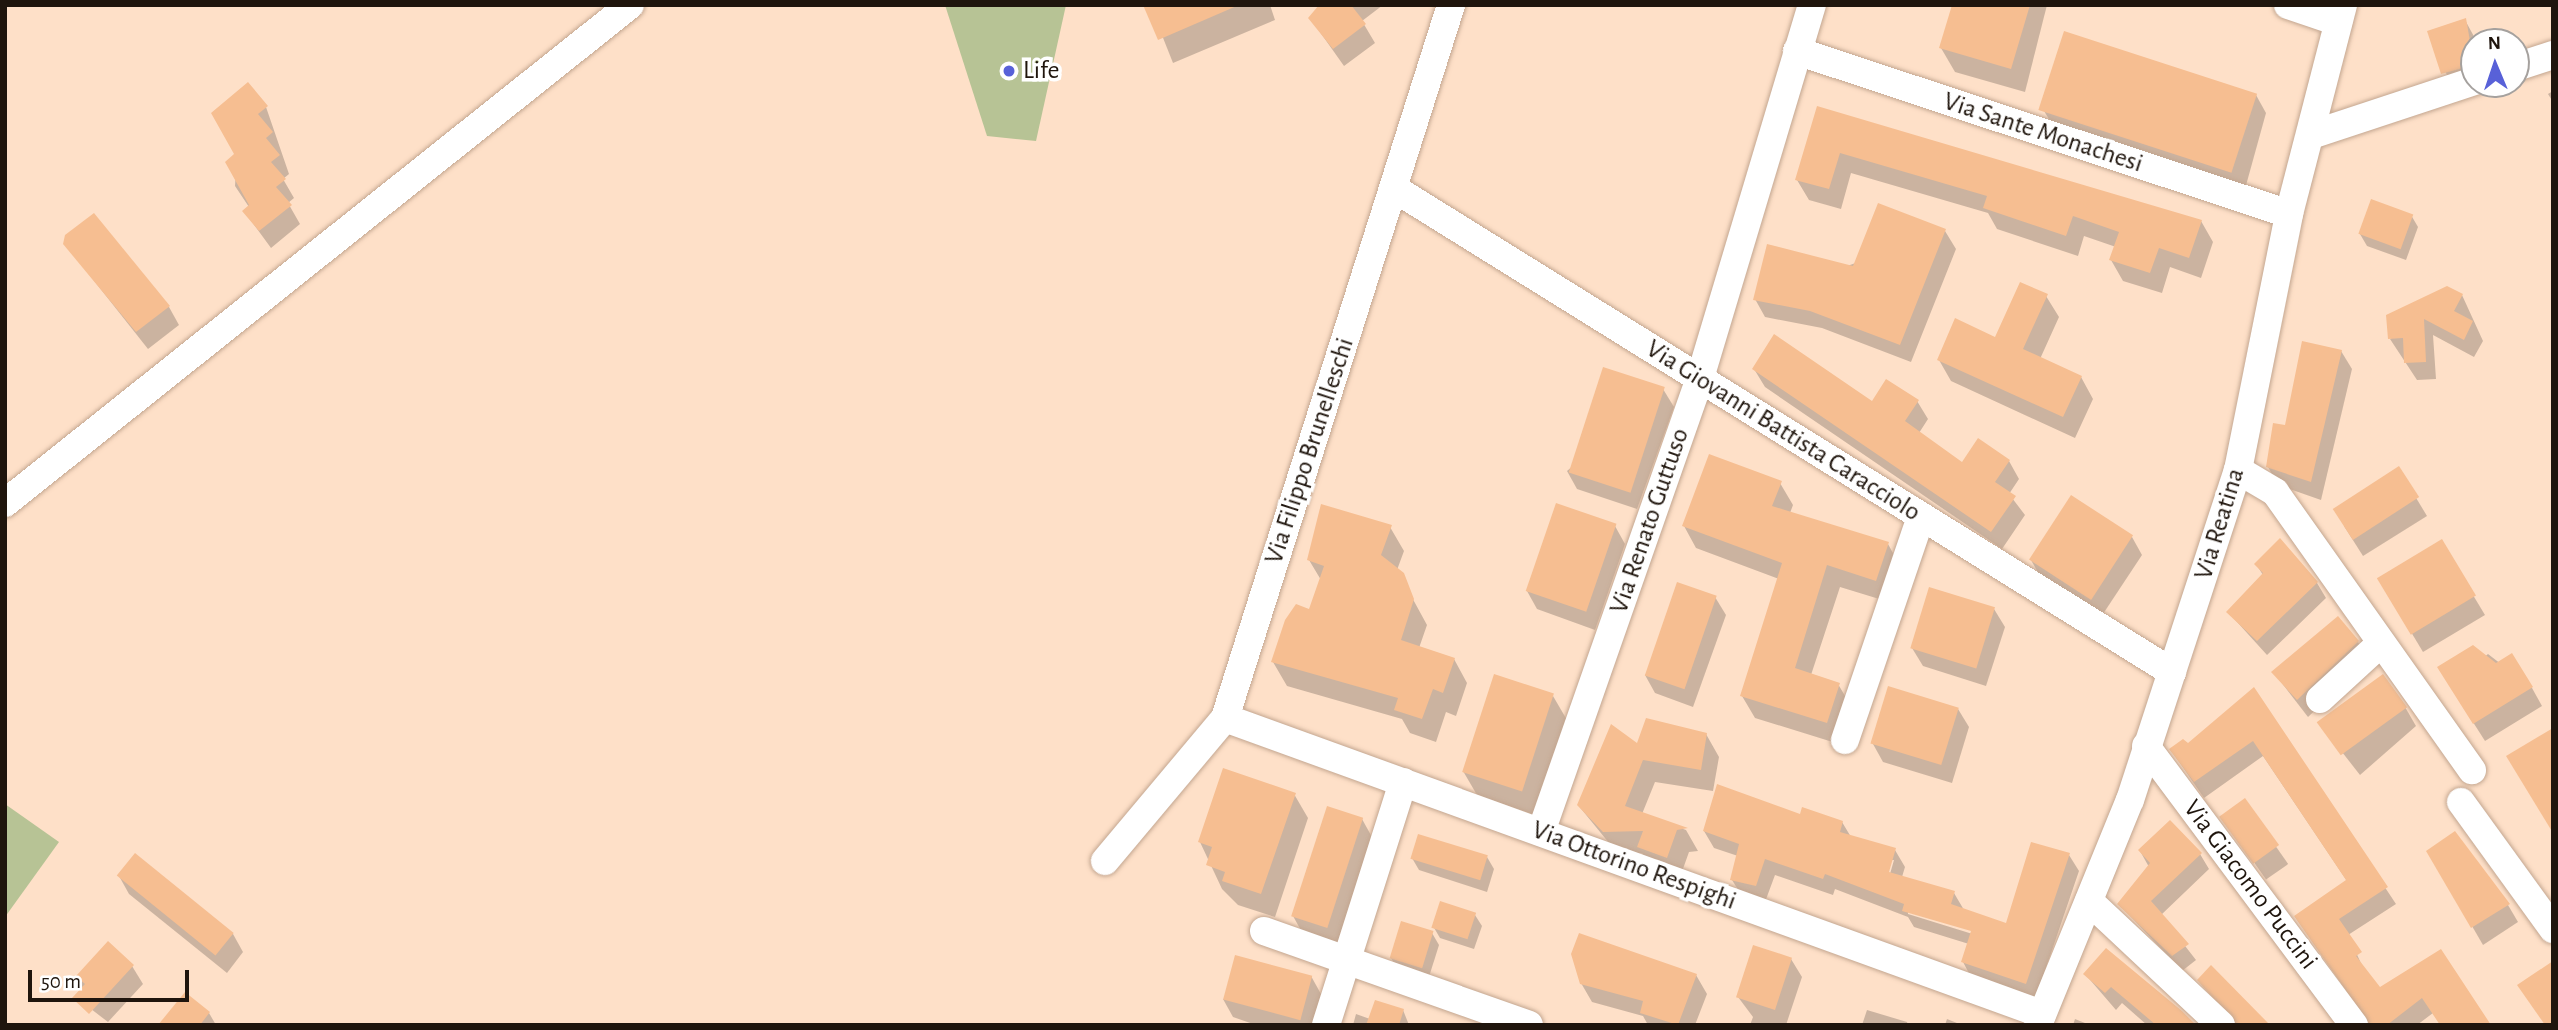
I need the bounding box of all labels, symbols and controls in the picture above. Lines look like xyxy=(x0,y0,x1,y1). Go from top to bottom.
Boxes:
north arrow xyxy=(2460,28,2530,98)
text: N xyxy=(2487,34,2501,53)
place label: Life xyxy=(1023,55,1060,87)
marker: Life xyxy=(1001,63,1017,79)
street label: Via Sante Monachesi xyxy=(1939,86,2147,180)
street label: Via Filippo Brunelleschi xyxy=(1259,334,1361,568)
street label: Via Giovanni Battista Caracciolo xyxy=(1640,334,1926,528)
street label: Via Renato Guttuso xyxy=(1604,424,1696,618)
street label: Via Reatina xyxy=(2188,465,2252,583)
street label: Via Giacomo Puccini xyxy=(2176,794,2324,976)
street label: Via Ottorino Respighi xyxy=(1528,815,1740,917)
scale bar xyxy=(32,956,192,1000)
text: 50 m xyxy=(41,971,81,992)

